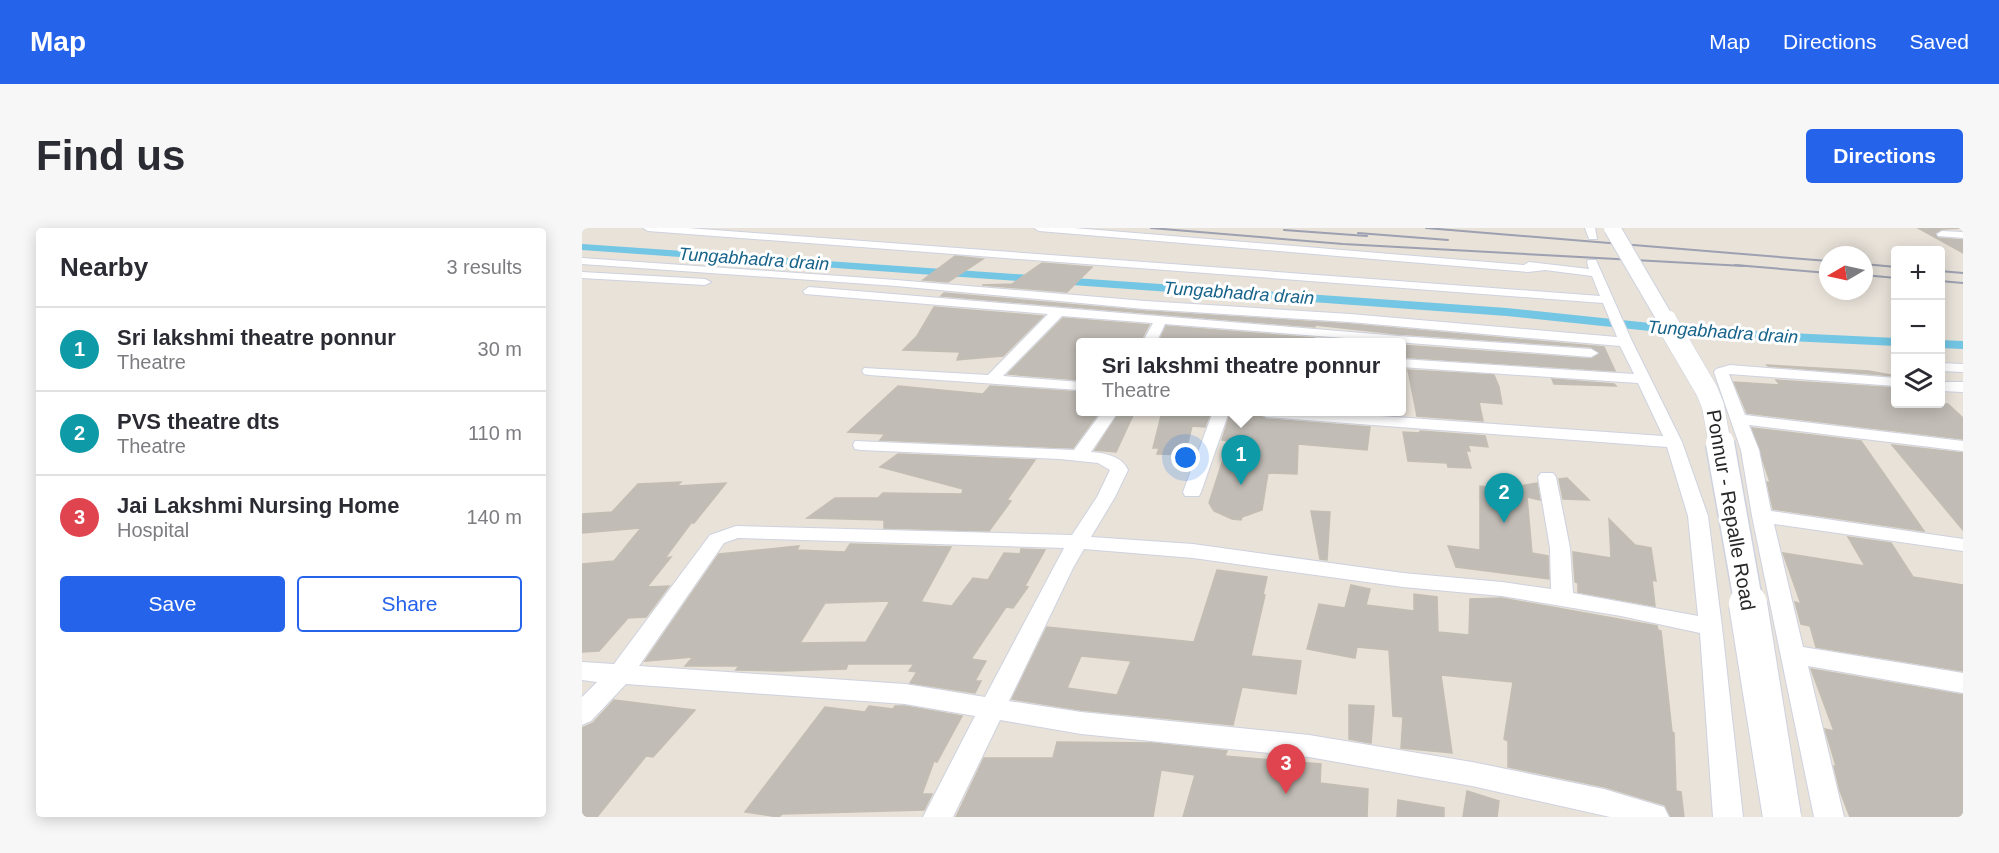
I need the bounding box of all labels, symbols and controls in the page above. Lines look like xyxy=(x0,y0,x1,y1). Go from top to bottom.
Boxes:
text: Map xyxy=(30,26,86,57)
text: Map xyxy=(1709,30,1750,53)
text: Directions xyxy=(1783,30,1876,53)
text: Saved xyxy=(1909,30,1969,53)
button: Directions xyxy=(1806,129,1963,183)
text: Find us xyxy=(36,132,185,179)
water label: Tungabhadra drain xyxy=(678,244,830,274)
north arrow xyxy=(1819,246,1873,300)
map controls xyxy=(1891,246,1945,408)
button: + xyxy=(1891,246,1945,300)
text: Nearby xyxy=(60,252,148,282)
text: 3 results xyxy=(446,256,522,278)
water label: Tungabhadra drain xyxy=(1163,278,1315,308)
button: − xyxy=(1891,300,1945,354)
water label: Tungabhadra drain xyxy=(1647,317,1799,347)
text: Sri lakshmi theatre ponnur xyxy=(117,325,396,350)
text: 1 xyxy=(74,338,85,360)
text: 30 m xyxy=(478,338,522,360)
popup xyxy=(1076,338,1406,416)
text: Theatre xyxy=(117,351,186,373)
text: Sri lakshmi theatre ponnur xyxy=(1102,353,1380,378)
button: layers xyxy=(1891,354,1945,408)
text: Theatre xyxy=(1102,379,1171,401)
street label: Ponnur - Repalle Road xyxy=(1703,408,1759,612)
text: PVS theatre dts xyxy=(117,409,280,434)
text: 2 xyxy=(74,422,85,444)
text: 110 m xyxy=(468,422,522,444)
text: Theatre xyxy=(117,435,186,457)
pin: 1 xyxy=(1222,436,1260,485)
your location xyxy=(1171,443,1200,472)
pin: 2 xyxy=(1484,474,1524,523)
text: Jai Lakshmi Nursing Home xyxy=(117,493,399,518)
text: 3 xyxy=(74,506,85,528)
text: 140 m xyxy=(466,506,522,528)
text: Hospital xyxy=(117,519,189,541)
button: Save xyxy=(60,576,285,632)
button: Share xyxy=(297,576,522,632)
pin: 3 xyxy=(1266,744,1306,794)

